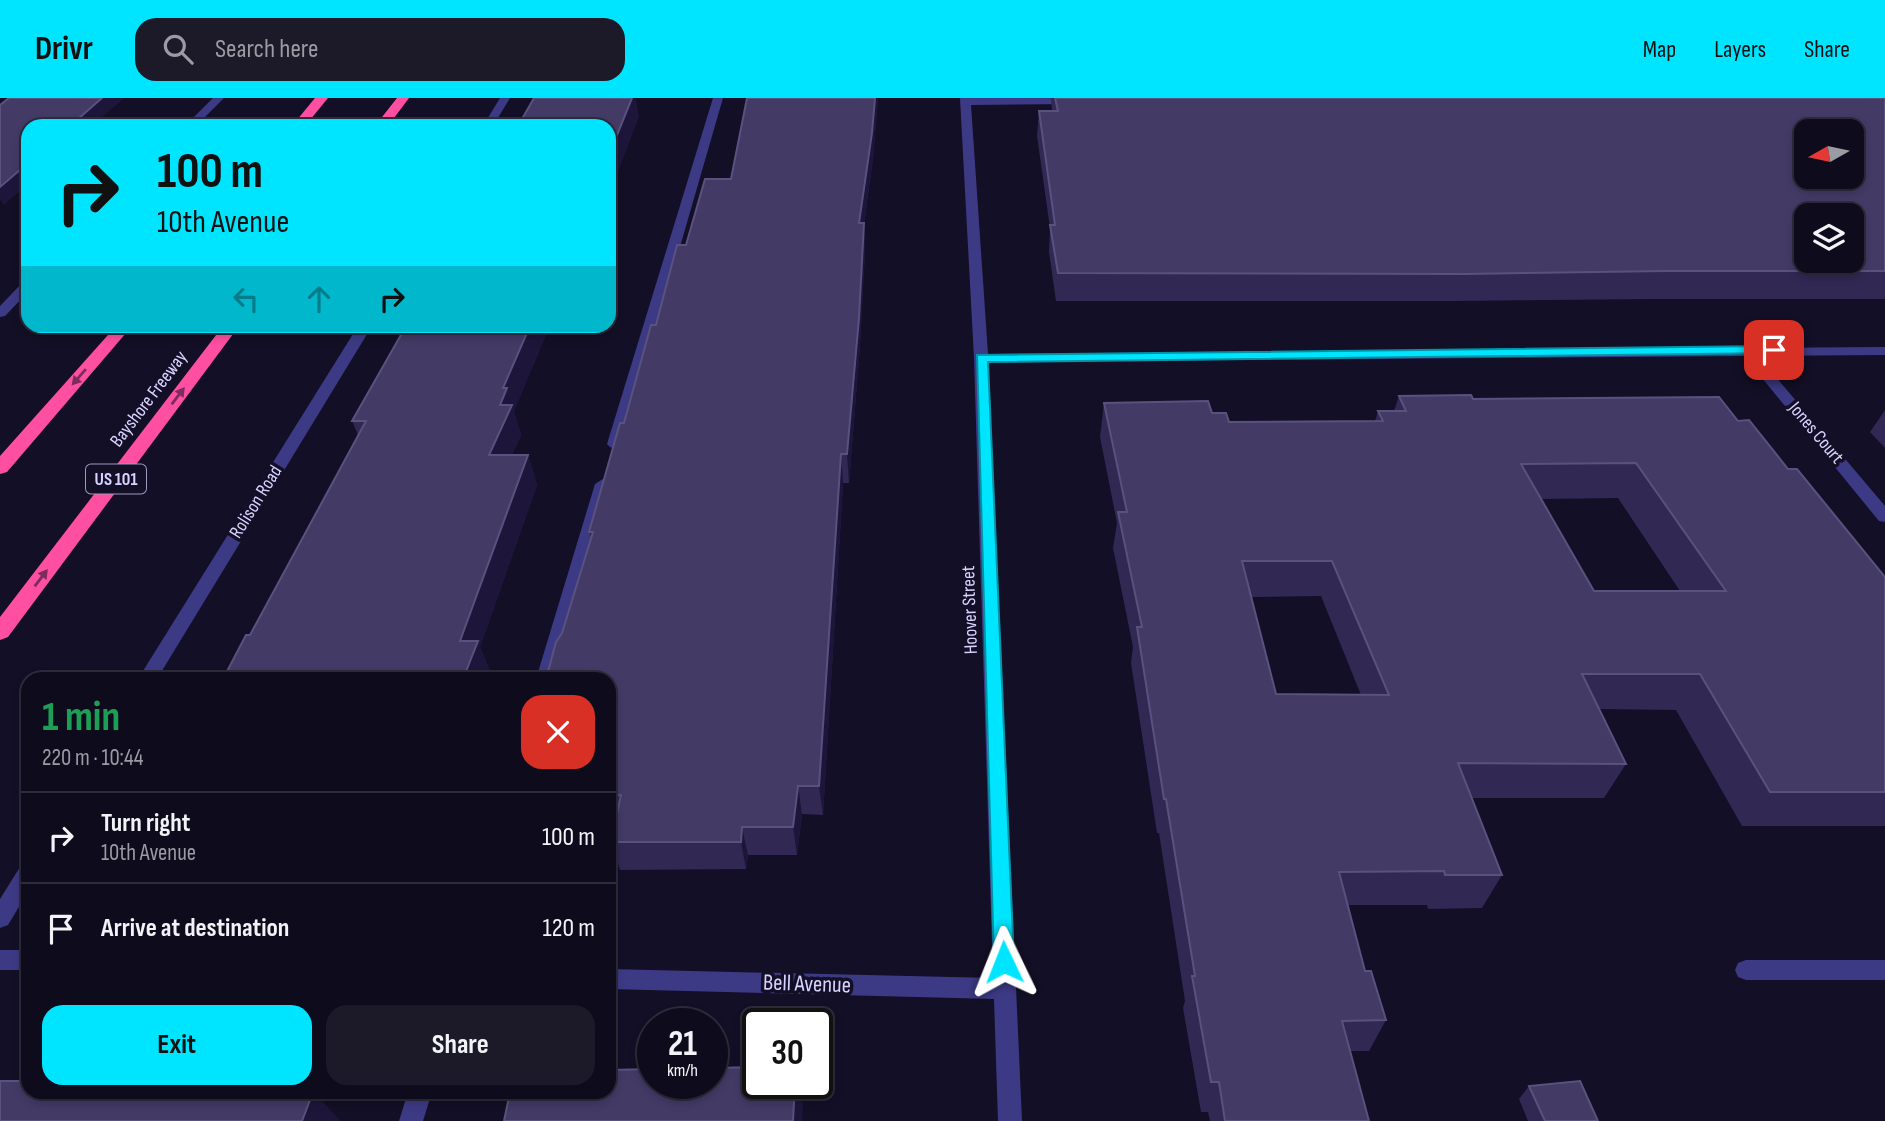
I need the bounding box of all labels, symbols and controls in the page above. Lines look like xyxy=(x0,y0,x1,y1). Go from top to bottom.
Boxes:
search box xyxy=(135,18,625,81)
text: Drivr xyxy=(35,29,93,69)
icon: search xyxy=(159,30,197,68)
text: Search here xyxy=(215,34,318,65)
text: Map xyxy=(1643,35,1676,64)
text: Layers xyxy=(1714,35,1766,64)
text: Share xyxy=(1804,35,1850,64)
north arrow xyxy=(1794,119,1864,189)
map controls xyxy=(1794,119,1864,273)
text: 100 m xyxy=(157,143,263,202)
icon: right xyxy=(42,147,133,238)
text: 10th Avenue xyxy=(157,203,289,242)
button: layers xyxy=(1794,203,1864,273)
icon: left xyxy=(227,280,265,318)
icon: ahead xyxy=(300,280,338,318)
icon: right xyxy=(373,280,411,318)
pin xyxy=(1744,320,1804,380)
icon: arrive xyxy=(1755,331,1793,369)
street label: Bayshore Freeway xyxy=(105,346,193,452)
one-way arrow xyxy=(71,368,87,386)
one-way arrow xyxy=(171,387,185,405)
street label: Jones Court xyxy=(1783,397,1849,469)
street label: Rolison Road xyxy=(225,461,287,543)
road number: US 101 xyxy=(86,464,146,494)
street label: Hoover Street xyxy=(957,565,983,655)
one-way arrow xyxy=(34,569,48,587)
text: 1 min xyxy=(42,692,120,743)
button: close xyxy=(521,695,595,769)
text: 220 m · 10:44 xyxy=(42,744,143,772)
text: Turn right xyxy=(101,808,190,839)
icon: right xyxy=(42,819,80,857)
text: 100 m xyxy=(542,822,595,853)
text: 10th Avenue xyxy=(101,839,196,867)
icon: arrive xyxy=(42,910,80,948)
text: Arrive at destination xyxy=(101,913,289,944)
text: 120 m xyxy=(542,913,595,944)
position arrow xyxy=(967,925,1041,999)
street label: Bell Avenue xyxy=(763,968,851,1000)
button: Exit xyxy=(42,1005,312,1085)
button: Share xyxy=(326,1005,595,1085)
speed limit sign: 30 xyxy=(742,1008,833,1099)
text: 21 xyxy=(668,1023,697,1066)
text: km/h xyxy=(667,1060,698,1081)

